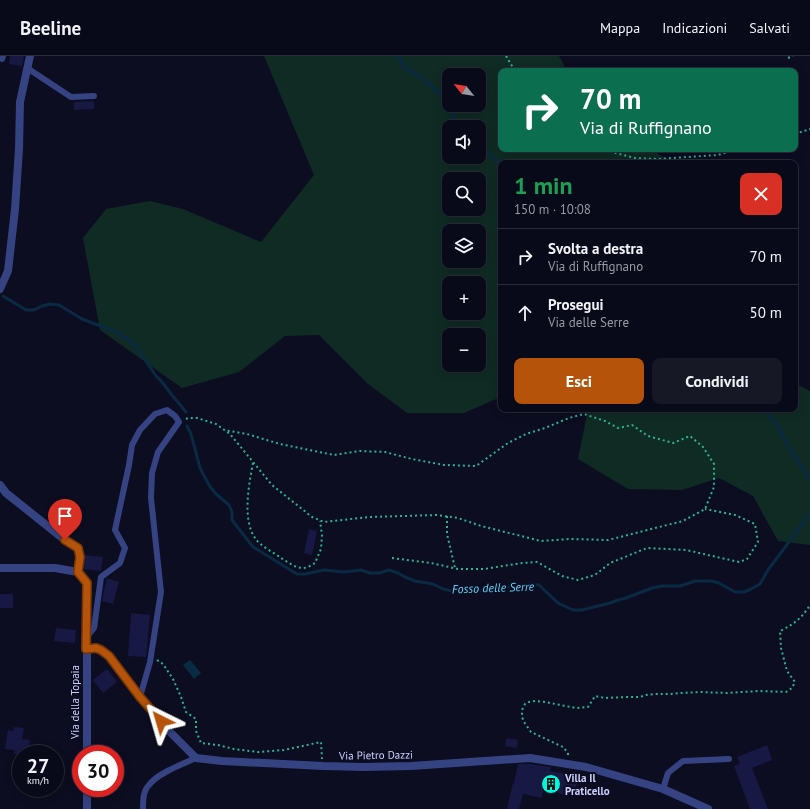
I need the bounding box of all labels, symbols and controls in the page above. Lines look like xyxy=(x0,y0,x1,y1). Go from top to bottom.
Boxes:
text: Beeline xyxy=(20,16,81,40)
text: Mappa xyxy=(600,19,640,37)
text: Indicazioni xyxy=(662,19,727,37)
text: Salvati xyxy=(749,19,790,37)
north arrow xyxy=(442,68,486,112)
map controls xyxy=(442,68,486,372)
text: 70 m xyxy=(580,80,641,117)
icon: right xyxy=(514,84,566,136)
text: Via di Ruffignano xyxy=(580,116,712,139)
button: sound xyxy=(442,120,486,164)
text: 1 min xyxy=(514,170,573,201)
button: search xyxy=(442,172,486,216)
button: close xyxy=(740,173,782,215)
text: 150 m · 10:08 xyxy=(514,201,591,218)
button: layers xyxy=(442,224,486,268)
text: Svolta a destra xyxy=(548,239,643,258)
icon: right xyxy=(514,246,536,268)
text: 70 m xyxy=(749,247,782,266)
text: Via di Ruffignano xyxy=(548,258,643,275)
button: + xyxy=(442,276,486,320)
text: Prosegui xyxy=(548,295,604,314)
icon: ahead xyxy=(514,302,536,324)
text: 50 m xyxy=(749,303,782,322)
text: Via delle Serre xyxy=(548,314,629,331)
button: − xyxy=(442,328,486,372)
button: Esci xyxy=(514,358,644,404)
button: Condividi xyxy=(652,358,782,404)
pin xyxy=(48,499,82,540)
icon: arrive xyxy=(54,505,76,527)
water label: Fosso delle Serre xyxy=(451,579,535,596)
street label: Via della Topaia xyxy=(68,665,82,740)
position arrow xyxy=(140,700,182,742)
speed limit sign: 30 xyxy=(72,745,124,797)
street label: Via Pietro Dazzi xyxy=(338,747,413,763)
text: 27 xyxy=(27,753,49,779)
place label: Villa Il Praticello xyxy=(564,771,610,798)
building icon: Villa Il Praticello xyxy=(540,773,562,795)
text: km/h xyxy=(27,774,49,787)

